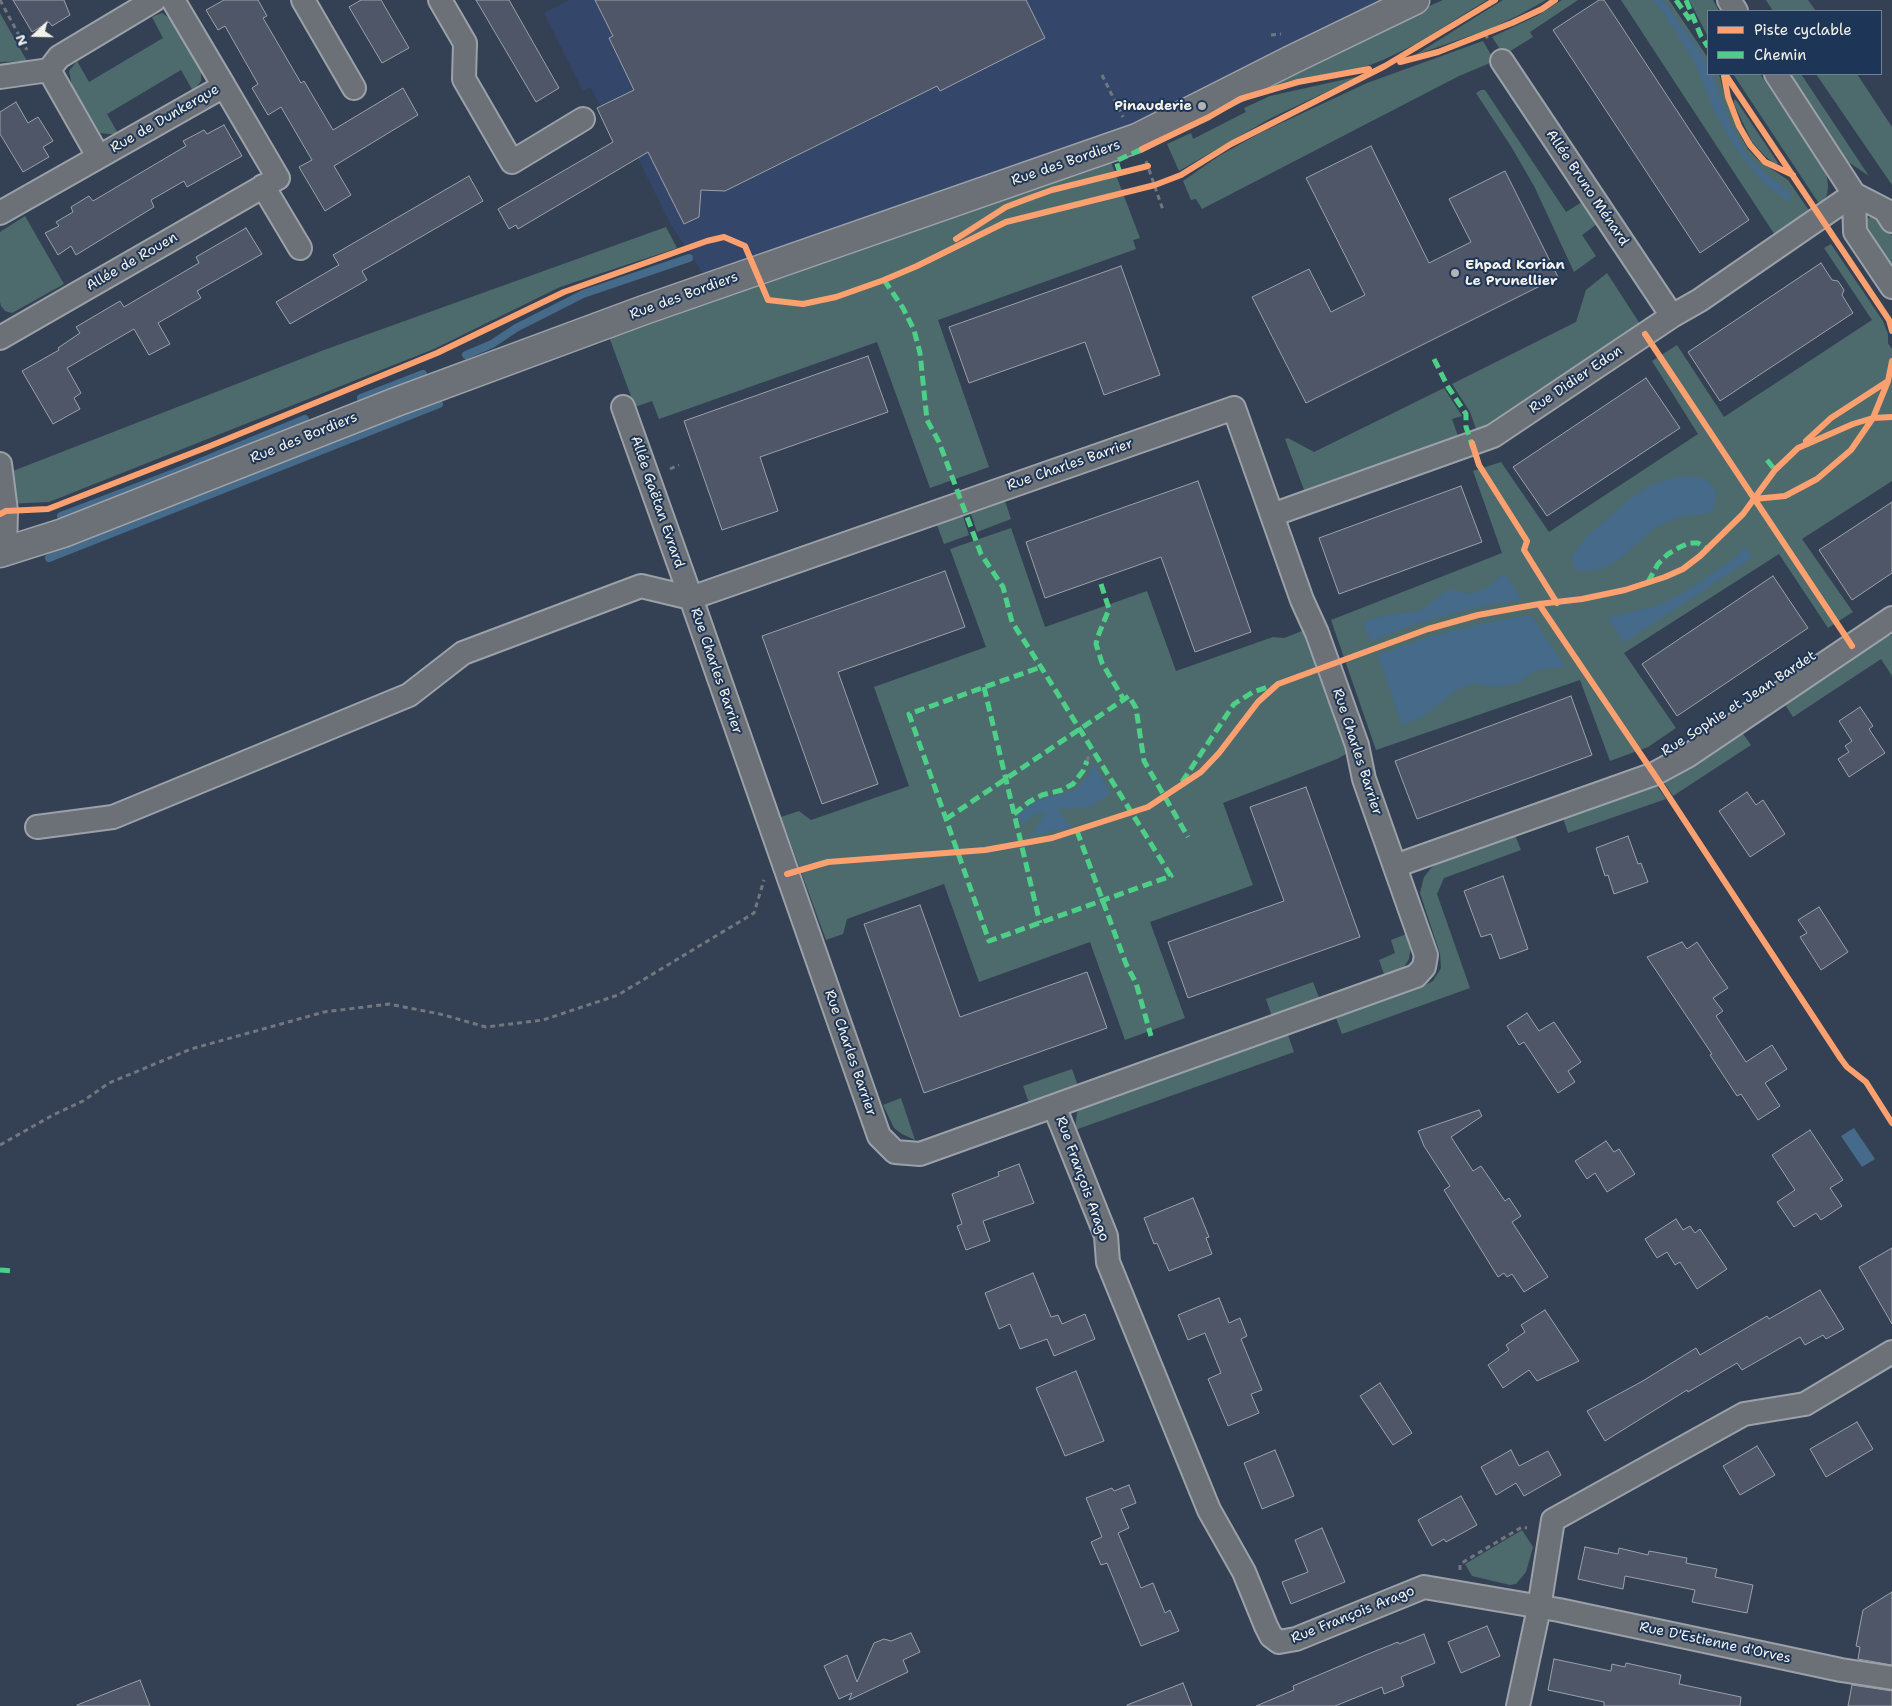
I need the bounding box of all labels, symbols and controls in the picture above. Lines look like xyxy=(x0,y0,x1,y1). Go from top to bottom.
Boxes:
north arrow xyxy=(10,10,60,60)
legend xyxy=(1707,10,1882,75)
text: Piste cyclable xyxy=(1754,20,1852,40)
text: N xyxy=(11,32,31,49)
text: Chemin xyxy=(1754,45,1807,65)
street label: Rue de Dunkerque xyxy=(108,81,222,157)
place label: Pinauderie xyxy=(1114,98,1192,114)
marker: Pinauderie xyxy=(1196,100,1208,112)
street label: Allée Bruno Ménard xyxy=(1542,127,1632,249)
street label: Rue des Bordiers xyxy=(1009,137,1123,189)
street label: Allée de Rouen xyxy=(83,229,181,295)
place label: Ehpad Korian Le Prunellier xyxy=(1465,257,1565,290)
marker: Ehpad Korian Le Prunellier xyxy=(1449,267,1461,279)
street label: Rue des Bordiers xyxy=(628,269,740,323)
street label: Rue Didier Edon xyxy=(1526,343,1626,417)
street label: Rue des Bordiers xyxy=(248,409,360,467)
street label: Allée Gaëtan Evrard xyxy=(627,434,687,570)
street label: Rue Charles Barrier xyxy=(1005,436,1135,494)
street label: Rue Charles Barrier xyxy=(687,606,745,736)
street label: Rue Sophie et Jean Bardet xyxy=(1659,648,1819,760)
street label: Rue Charles Barrier xyxy=(1329,687,1385,817)
street label: Rue Charles Barrier xyxy=(821,988,879,1118)
street label: Rue François Arago xyxy=(1052,1114,1112,1244)
street label: Rue François Arago xyxy=(1289,1583,1417,1647)
street label: Rue D'Estienne d'Orves xyxy=(1638,1619,1792,1667)

